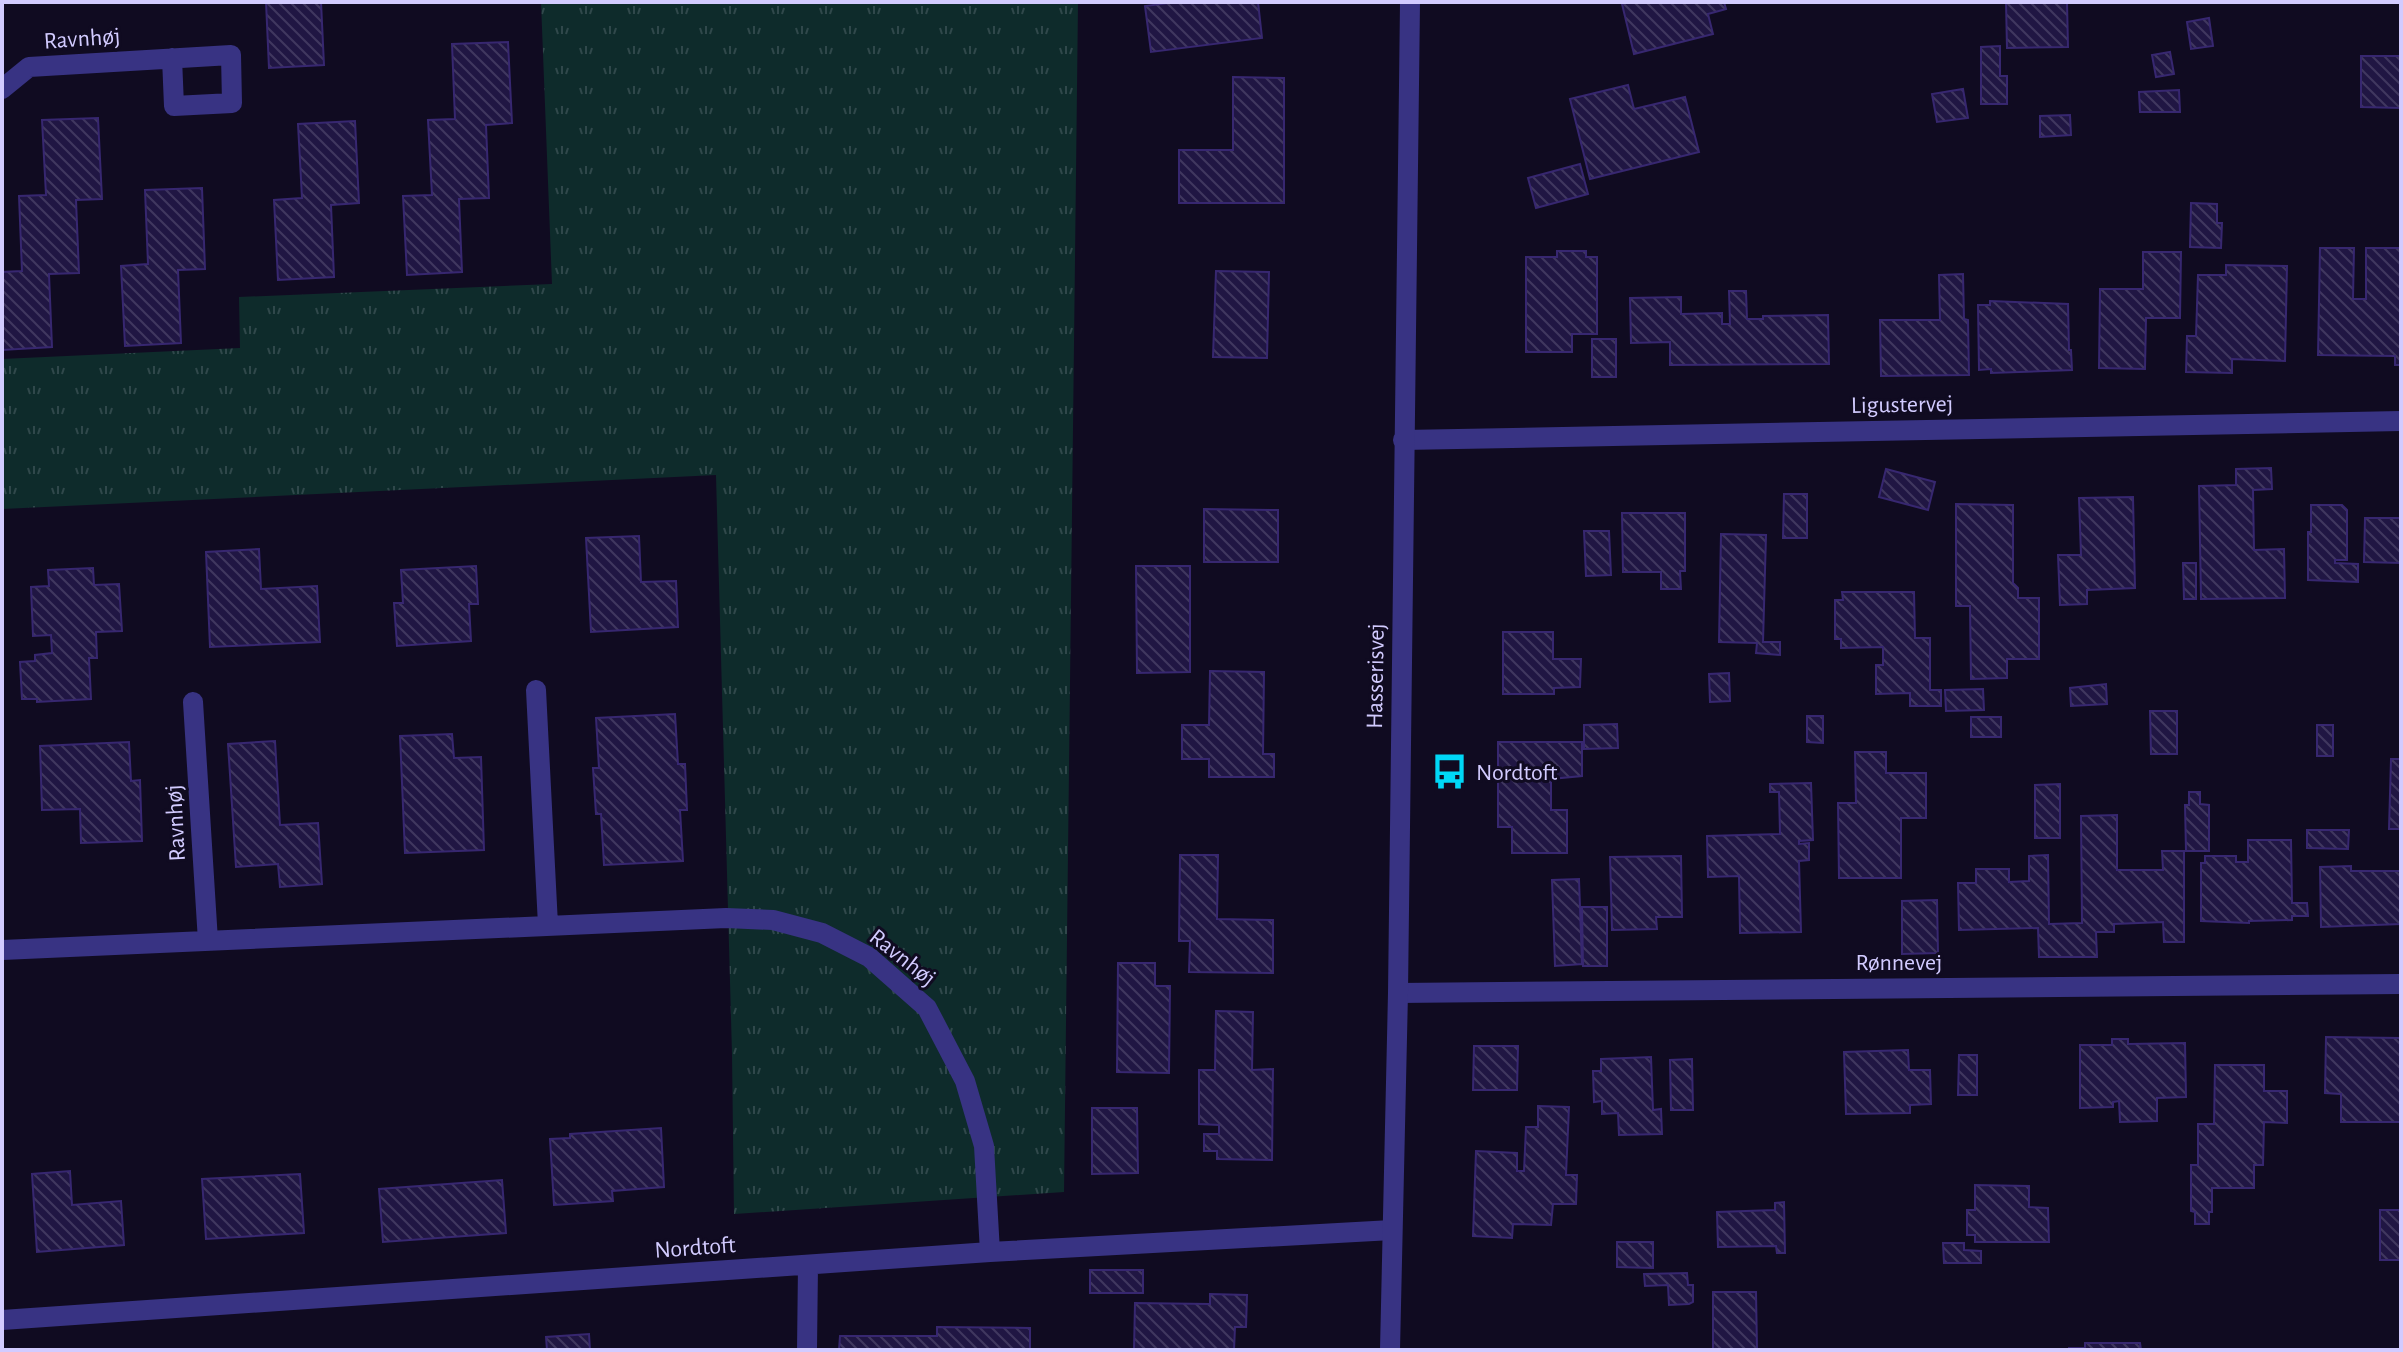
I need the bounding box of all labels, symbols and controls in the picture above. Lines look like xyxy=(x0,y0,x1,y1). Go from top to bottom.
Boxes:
street label: Ravnhøj xyxy=(43,24,121,54)
street label: Ligustervej xyxy=(1851,392,1953,418)
street label: Hasserisvej xyxy=(1363,623,1389,729)
bus stop icon: Nordtoft xyxy=(1431,753,1469,791)
place label: Nordtoft xyxy=(1476,761,1558,785)
street label: Ravnhøj xyxy=(162,784,190,862)
street label: Ravnhøj xyxy=(865,925,940,991)
street label: Rønnevej xyxy=(1856,951,1942,975)
street label: Nordtoft xyxy=(654,1233,737,1263)

